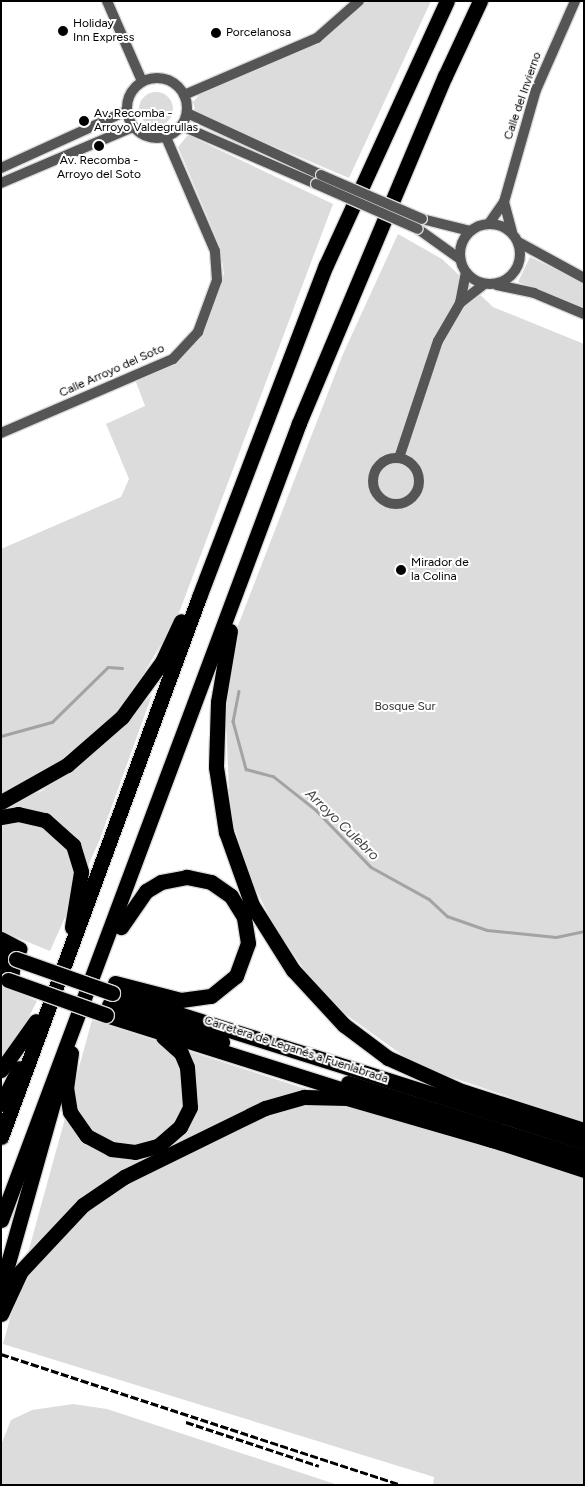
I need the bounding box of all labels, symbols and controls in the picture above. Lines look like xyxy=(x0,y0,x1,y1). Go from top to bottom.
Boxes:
place label: Holiday Inn Express xyxy=(73,17,134,45)
marker: Holiday Inn Express xyxy=(57,25,69,37)
place label: Porcelanosa xyxy=(226,26,291,40)
marker: Porcelanosa xyxy=(210,27,222,39)
street label: Calle del Invierno xyxy=(501,50,545,142)
place label: Av. Recomba - Arroyo Valdegrullas xyxy=(94,107,198,135)
marker: Av. Recomba - Arroyo Valdegrullas xyxy=(78,115,90,127)
marker: Av. Recomba - Arroyo del Soto xyxy=(93,140,105,152)
place label: Av. Recomba - Arroyo del Soto xyxy=(57,154,141,182)
street label: Calle Arroyo del Soto xyxy=(57,341,167,401)
place label: Mirador de la Colina xyxy=(411,556,469,584)
marker: Mirador de la Colina xyxy=(395,564,407,576)
park label: Bosque Sur xyxy=(374,700,436,714)
water label: Arroyo Culebro xyxy=(302,786,382,864)
street label: Carretera de Leganés a Fuenlabrada xyxy=(202,1013,390,1087)

